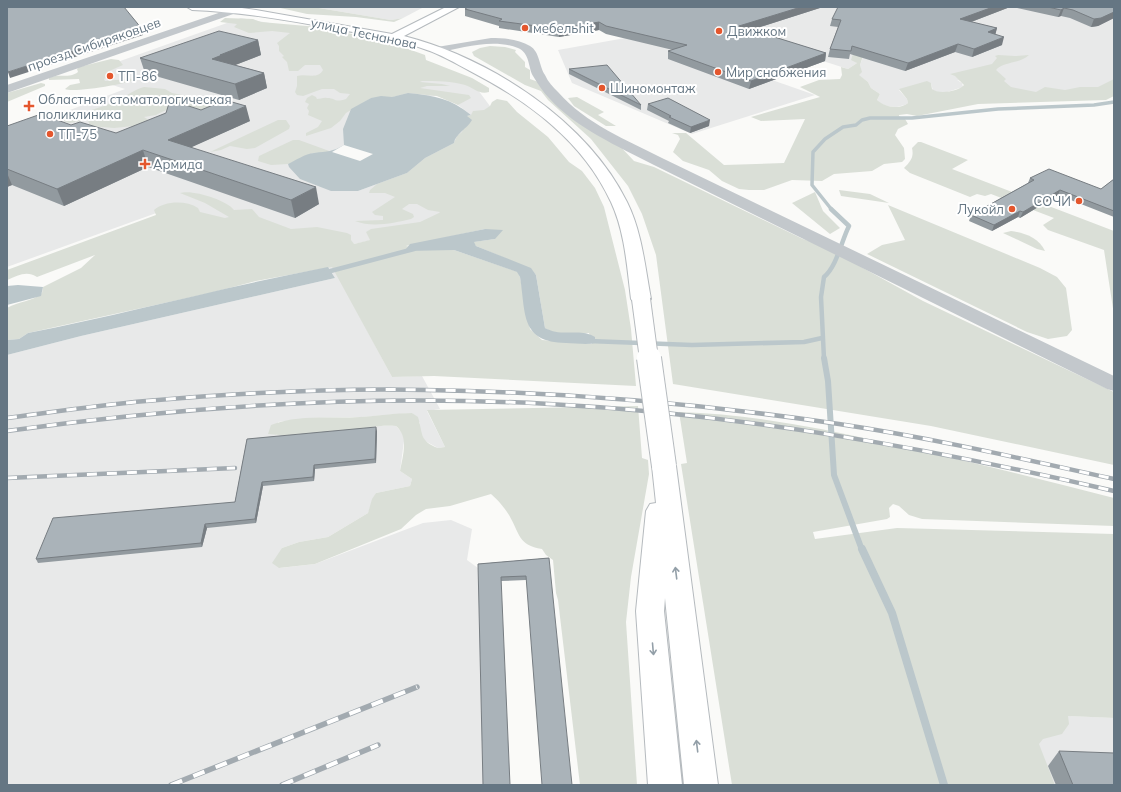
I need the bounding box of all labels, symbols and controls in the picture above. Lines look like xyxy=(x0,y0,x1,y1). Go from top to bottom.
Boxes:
street label: проезд Сибиряковцев xyxy=(25,14,163,74)
street label: улица Теснанова xyxy=(309,14,419,52)
place label: мебельhit xyxy=(533,20,594,36)
marker: мебельhit xyxy=(520,23,530,33)
place label: Движком xyxy=(727,23,786,39)
marker: Движком xyxy=(714,26,724,36)
place label: Мир снабжения xyxy=(726,64,826,80)
marker: Мир снабжения xyxy=(713,67,723,77)
place label: ТП-86 xyxy=(118,68,157,84)
marker: ТП-86 xyxy=(105,71,115,81)
place label: Шиномонтаж xyxy=(610,80,696,96)
marker: Шиномонтаж xyxy=(597,83,607,93)
place label: Областная стоматологическая поликлиника xyxy=(38,91,232,122)
marker: Областная стоматологическая поликлиника xyxy=(23,100,35,112)
place label: ТП-75 xyxy=(58,126,97,142)
marker: ТП-75 xyxy=(45,129,55,139)
place label: Армида xyxy=(153,156,203,172)
marker: Армида xyxy=(140,159,150,169)
place label: СОЧИ xyxy=(1034,193,1071,209)
marker: СОЧИ xyxy=(1074,196,1084,206)
place label: Лукойл xyxy=(957,201,1004,217)
marker: Лукойл xyxy=(1007,204,1017,214)
one-way arrow xyxy=(672,567,680,580)
one-way arrow xyxy=(650,642,657,655)
one-way arrow xyxy=(693,740,700,753)

